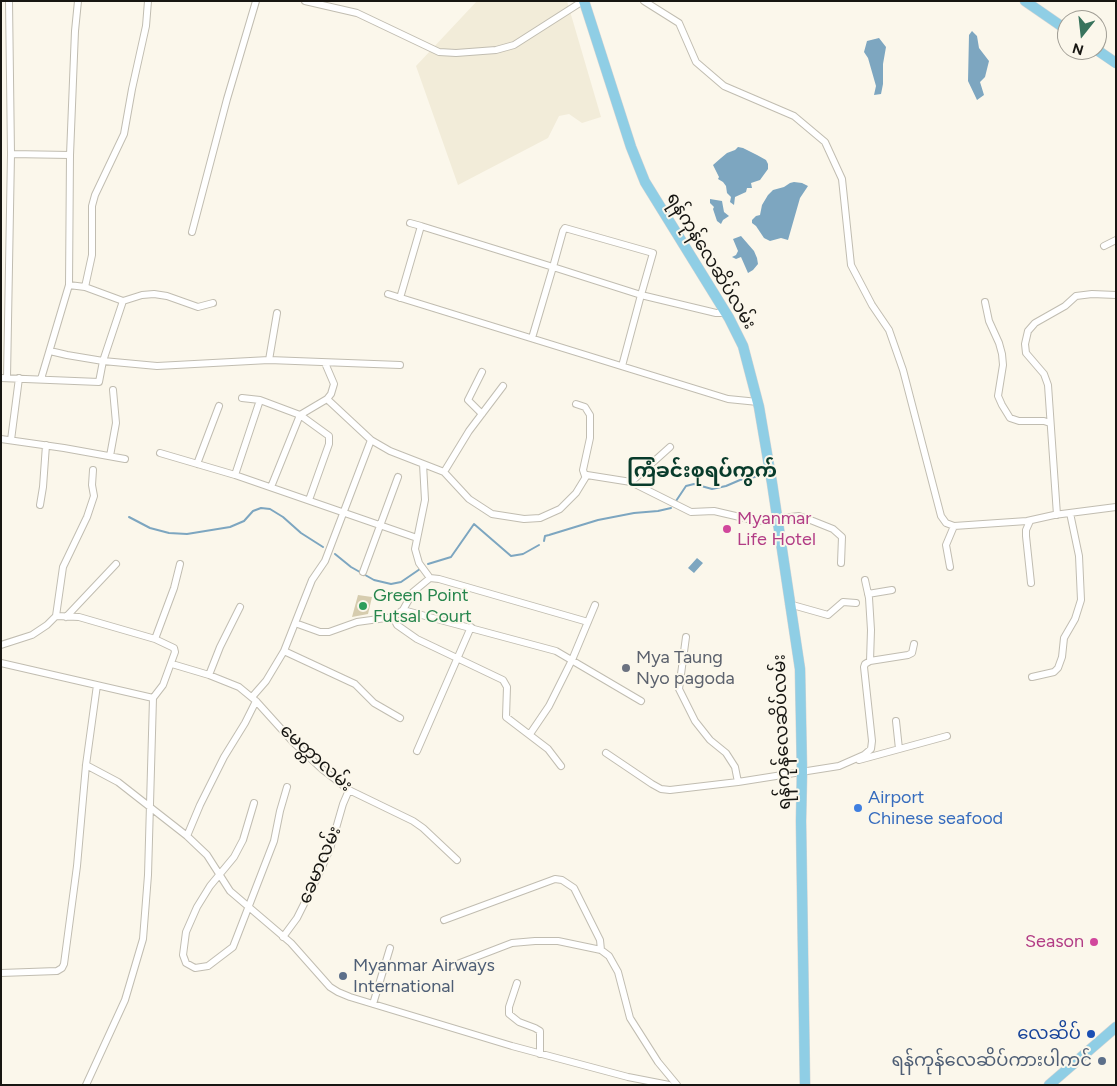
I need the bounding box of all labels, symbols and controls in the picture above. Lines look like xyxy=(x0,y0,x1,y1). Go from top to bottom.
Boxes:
north arrow xyxy=(1057,10,1107,60)
text: N xyxy=(1070,39,1086,59)
street label: ရန်ကုန်လေဆိပ်လမ်း xyxy=(662,189,760,333)
district label: ကြံခင်းစုရပ်ကွက် xyxy=(627,459,777,483)
place label: Myanmar Life Hotel xyxy=(737,508,816,550)
marker: Myanmar Life Hotel xyxy=(721,523,733,535)
place label: Green Point Futsal Court xyxy=(373,585,472,628)
marker: Green Point Futsal Court xyxy=(357,600,369,612)
place label: Mya Taung Nyo pagoda xyxy=(636,647,735,690)
street label: ရန်ကုန်လေဆိပ်လမ်း xyxy=(768,654,796,810)
marker: Mya Taung Nyo pagoda xyxy=(620,662,632,674)
street label: မေတ္တာလမ်း xyxy=(275,720,357,796)
place label: Airport Chinese seafood xyxy=(868,787,1003,830)
marker: Airport Chinese seafood xyxy=(852,802,864,814)
street label: ခေမာလမ်း xyxy=(294,823,346,907)
place label: Season xyxy=(1025,931,1084,953)
marker: Season xyxy=(1088,936,1100,948)
place label: Myanmar Airways International xyxy=(353,955,495,998)
marker: Myanmar Airways International xyxy=(337,970,349,982)
place label: လေဆိပ် xyxy=(1017,1023,1081,1045)
marker: လေဆိပ် xyxy=(1085,1028,1097,1040)
place label: ရန်ကုန်လေဆိပ်ကားပါကင် xyxy=(891,1050,1092,1072)
marker: ရန်ကုန်လေဆိပ်ကားပါကင် xyxy=(1096,1055,1108,1067)

